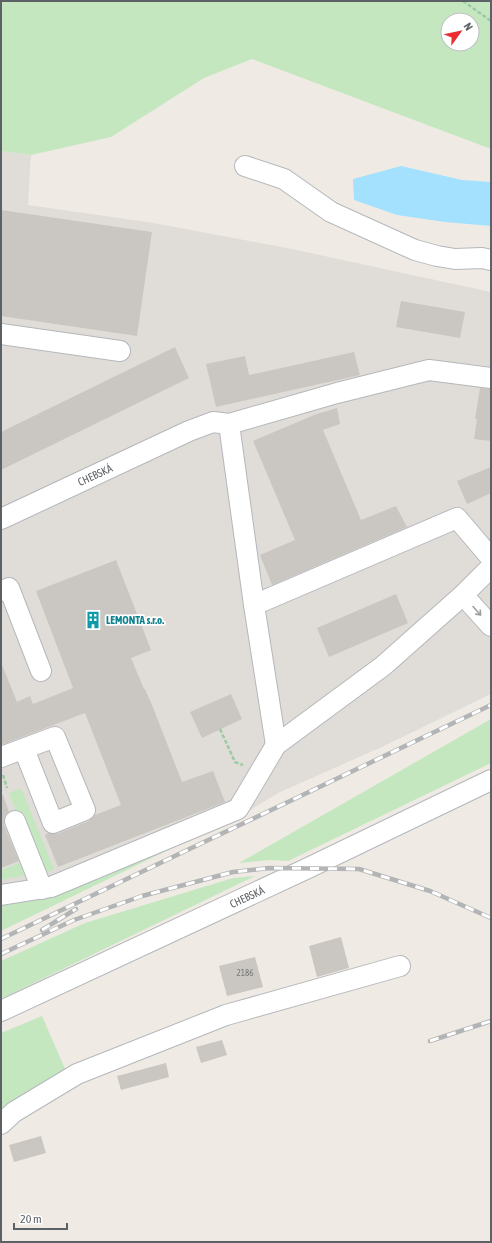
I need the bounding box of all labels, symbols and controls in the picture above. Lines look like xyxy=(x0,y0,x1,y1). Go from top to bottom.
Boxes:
north arrow xyxy=(440,12,480,52)
text: N xyxy=(462,21,475,33)
street label: CHEBSKÁ xyxy=(76,462,115,488)
one-way arrow xyxy=(472,605,481,616)
building icon: LEMONTA s.r.o. xyxy=(83,610,103,630)
place label: LEMONTA s.r.o. xyxy=(106,614,164,626)
street label: CHEBSKÁ xyxy=(228,884,267,910)
house number: 2186 xyxy=(237,968,253,978)
scale bar xyxy=(14,1205,67,1231)
text: 20 m xyxy=(20,1212,42,1226)

